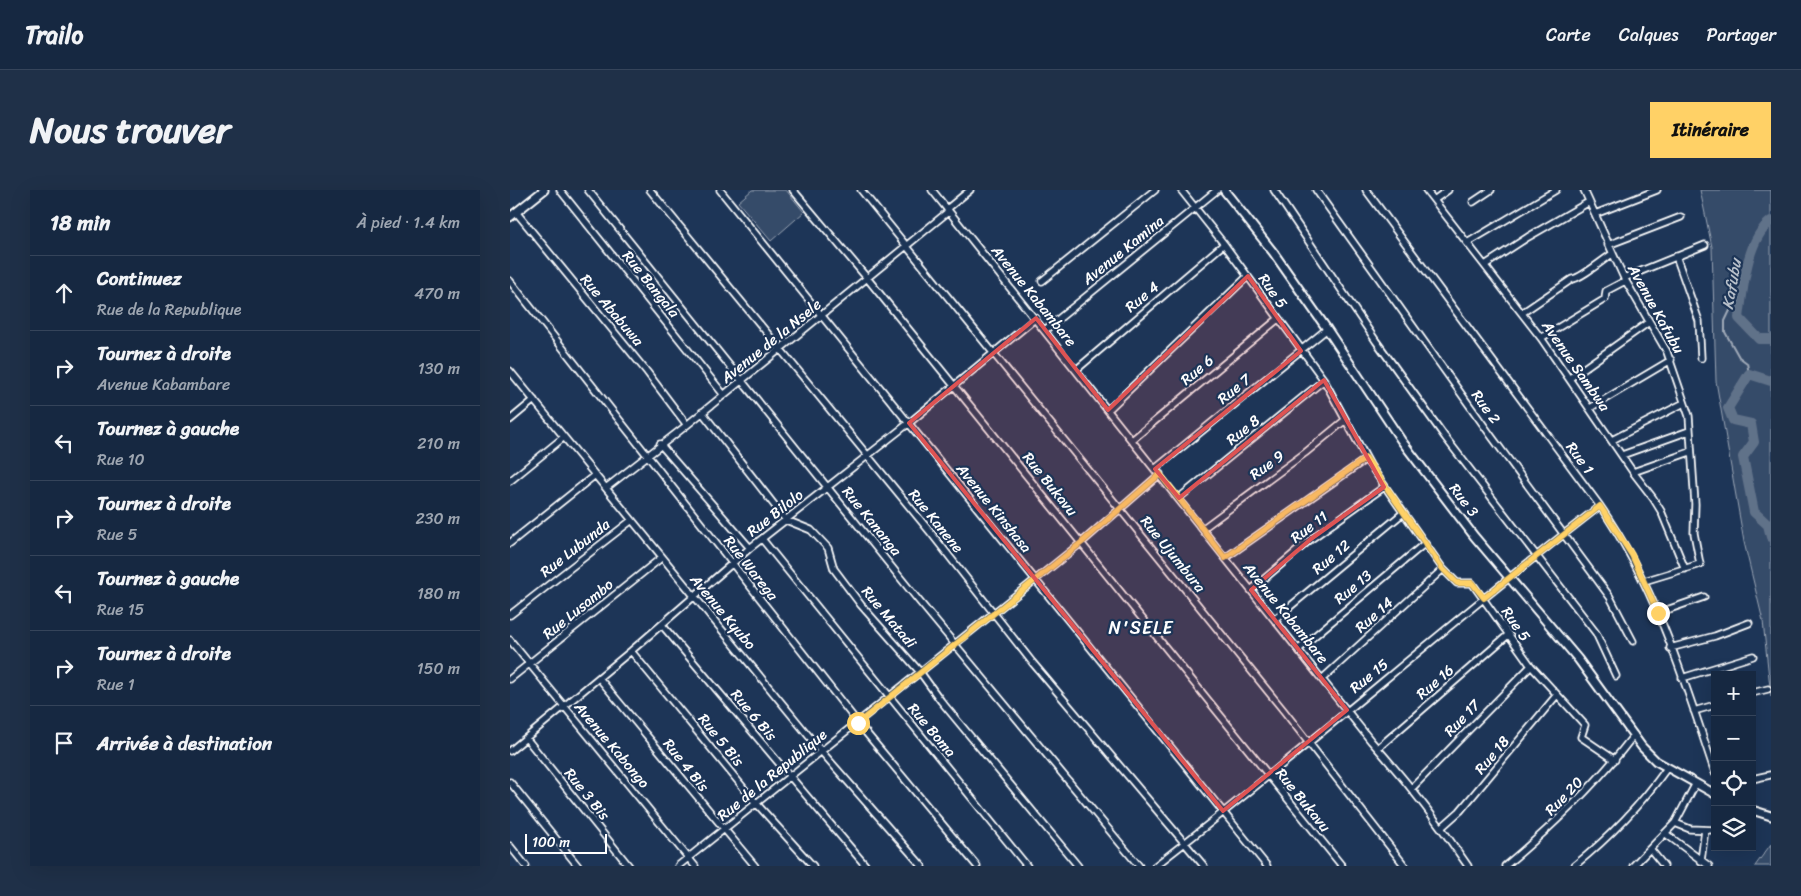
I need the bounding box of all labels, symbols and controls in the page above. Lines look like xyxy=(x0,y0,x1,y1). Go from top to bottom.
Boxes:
text: Trailo xyxy=(25,14,83,56)
text: Carte xyxy=(1546,19,1591,51)
text: Calques xyxy=(1619,19,1679,51)
text: Partager xyxy=(1707,19,1776,51)
text: Nous trouver xyxy=(30,99,230,161)
button: Itinéraire xyxy=(1650,102,1771,158)
text: 18 min xyxy=(50,204,110,242)
text: À pied · 1.4 km xyxy=(357,208,460,237)
street label: Avenue Kamina xyxy=(1075,208,1170,292)
street label: Avenue Kabambare xyxy=(984,239,1084,353)
street label: Rue Bangala xyxy=(615,244,687,324)
water label: Kafubu xyxy=(1713,254,1751,311)
street label: Avenue Kafubu xyxy=(1620,258,1691,359)
text: Continuez xyxy=(97,262,182,295)
street label: Rue Ababuwa xyxy=(574,268,651,353)
street label: Rue 5 xyxy=(1251,268,1295,314)
street label: Rue 4 xyxy=(1119,275,1165,319)
icon: ahead xyxy=(50,279,78,307)
text: 470 m xyxy=(414,279,460,308)
street label: Avenue de la Nsele xyxy=(714,292,827,391)
text: Rue de la Republique xyxy=(97,295,242,324)
street label: Avenue Sambwa xyxy=(1534,314,1617,417)
text: Tournez à droite xyxy=(97,337,231,370)
street label: Rue 6 xyxy=(1174,348,1220,392)
icon: right xyxy=(50,354,78,382)
text: 130 m xyxy=(418,354,460,383)
street label: Rue 7 xyxy=(1211,366,1258,411)
text: Avenue Kabambare xyxy=(97,370,230,399)
street label: Rue 2 xyxy=(1464,384,1508,430)
street label: Rue 8 xyxy=(1220,408,1266,452)
text: Tournez à gauche xyxy=(97,412,239,445)
icon: left xyxy=(50,429,78,457)
text: 210 m xyxy=(417,429,460,458)
street label: Rue 1 xyxy=(1559,436,1601,480)
street label: Rue 9 xyxy=(1244,443,1290,487)
text: Rue 10 xyxy=(97,445,145,474)
street label: Rue Bukavu xyxy=(1016,446,1084,522)
street label: Avenue Kinshasa xyxy=(949,457,1039,559)
street label: Rue 3 xyxy=(1442,477,1486,523)
street label: Rue Kananga xyxy=(835,480,909,562)
street label: Rue Bilolo xyxy=(741,482,809,544)
street label: Rue Kanene xyxy=(902,483,971,559)
text: Tournez à droite xyxy=(97,487,231,520)
icon: right xyxy=(50,504,78,532)
text: 230 m xyxy=(415,504,460,533)
street label: Rue 11 xyxy=(1285,504,1333,550)
street label: Rue Ujumbura xyxy=(1134,510,1213,599)
street label: Rue Lubunda xyxy=(534,512,616,584)
text: Rue 5 xyxy=(97,520,137,549)
street label: Rue Warega xyxy=(717,530,785,607)
street label: Rue 12 xyxy=(1306,533,1356,581)
street label: Avenue Kabambare xyxy=(1236,556,1336,670)
text: Tournez à gauche xyxy=(97,562,239,595)
street label: Rue 13 xyxy=(1328,563,1378,611)
street label: Avenue Kyubo xyxy=(683,567,763,656)
street label: Rue Lusambo xyxy=(537,572,620,646)
icon: left xyxy=(50,579,78,607)
text: 180 m xyxy=(417,579,460,608)
street label: Rue Matadi xyxy=(855,580,924,655)
street label: Rue 14 xyxy=(1349,590,1399,640)
text: Rue 15 xyxy=(97,595,144,624)
street label: Rue 5 xyxy=(1494,601,1538,647)
route end xyxy=(1647,602,1670,625)
district label: N'SELE xyxy=(1109,612,1173,644)
text: Tournez à droite xyxy=(97,637,231,670)
street label: Rue 15 xyxy=(1344,652,1394,700)
icon: right xyxy=(50,654,78,682)
text: 150 m xyxy=(417,654,460,683)
street label: Rue 16 xyxy=(1410,658,1460,706)
text: Rue 1 xyxy=(97,670,135,699)
map controls xyxy=(1711,671,1756,851)
button: + xyxy=(1711,671,1756,716)
street label: Rue 6 Bis xyxy=(724,683,784,747)
street label: Rue 17 xyxy=(1437,692,1488,743)
street label: Avenue Kabongo xyxy=(567,695,657,795)
street label: Rue Boma xyxy=(901,697,963,764)
street label: Rue 5 Bis xyxy=(691,708,751,773)
route start xyxy=(847,712,870,735)
button: − xyxy=(1711,716,1756,761)
street label: Rue de la Republique xyxy=(711,722,833,828)
text: Arrivée à destination xyxy=(97,727,272,760)
icon: arrive xyxy=(50,729,78,757)
street label: Rue 18 xyxy=(1468,730,1516,780)
street label: Rue 4 Bis xyxy=(656,732,716,798)
button: locate xyxy=(1711,761,1756,806)
street label: Rue 3 Bis xyxy=(558,762,617,826)
street label: Rue Bukavu xyxy=(1269,762,1337,838)
street label: Rue 20 xyxy=(1538,770,1590,822)
button: layers xyxy=(1711,806,1756,851)
text: 100 m xyxy=(532,830,570,855)
scale bar xyxy=(525,831,608,854)

